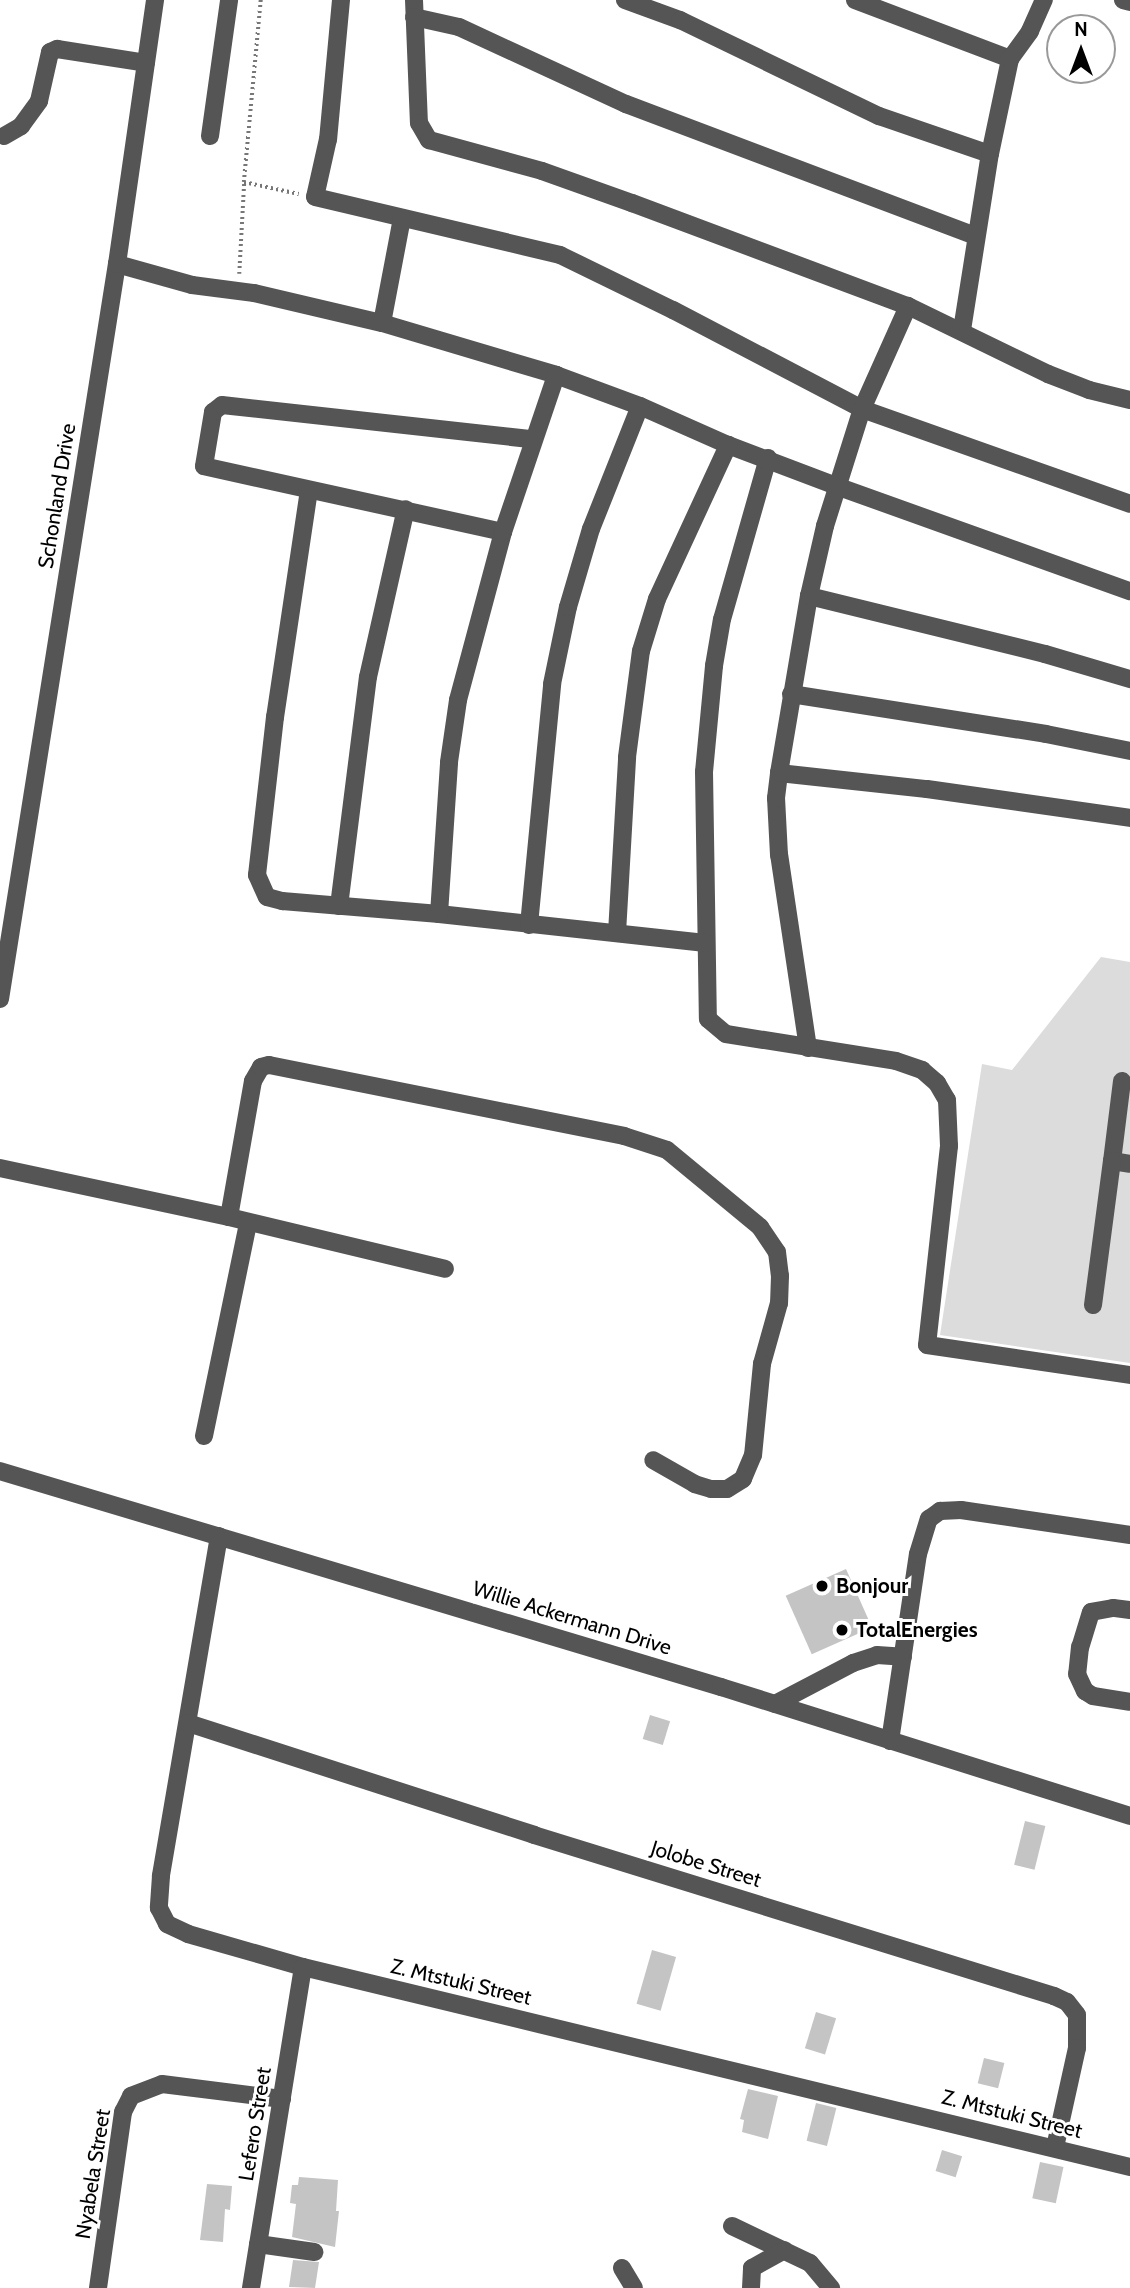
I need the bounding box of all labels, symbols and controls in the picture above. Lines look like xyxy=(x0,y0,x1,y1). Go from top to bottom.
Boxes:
north arrow xyxy=(1046,14,1116,84)
text: N xyxy=(1074,18,1088,41)
street label: Schonland Drive xyxy=(33,422,81,570)
place label: Bonjour xyxy=(836,1573,908,1599)
street label: Willie Ackermann Drive xyxy=(470,1576,674,1660)
marker: Bonjour xyxy=(814,1578,830,1594)
place label: TotalEnergies xyxy=(856,1617,978,1643)
marker: TotalEnergies xyxy=(834,1622,850,1638)
street label: Jolobe Street xyxy=(648,1835,764,1893)
street label: Z. Mtstuki Street xyxy=(388,1954,534,2010)
street label: Lefero Street xyxy=(234,2065,276,2183)
street label: Z. Mtstuki Street xyxy=(939,2084,1085,2144)
street label: Nyabela Street xyxy=(70,2107,116,2241)

